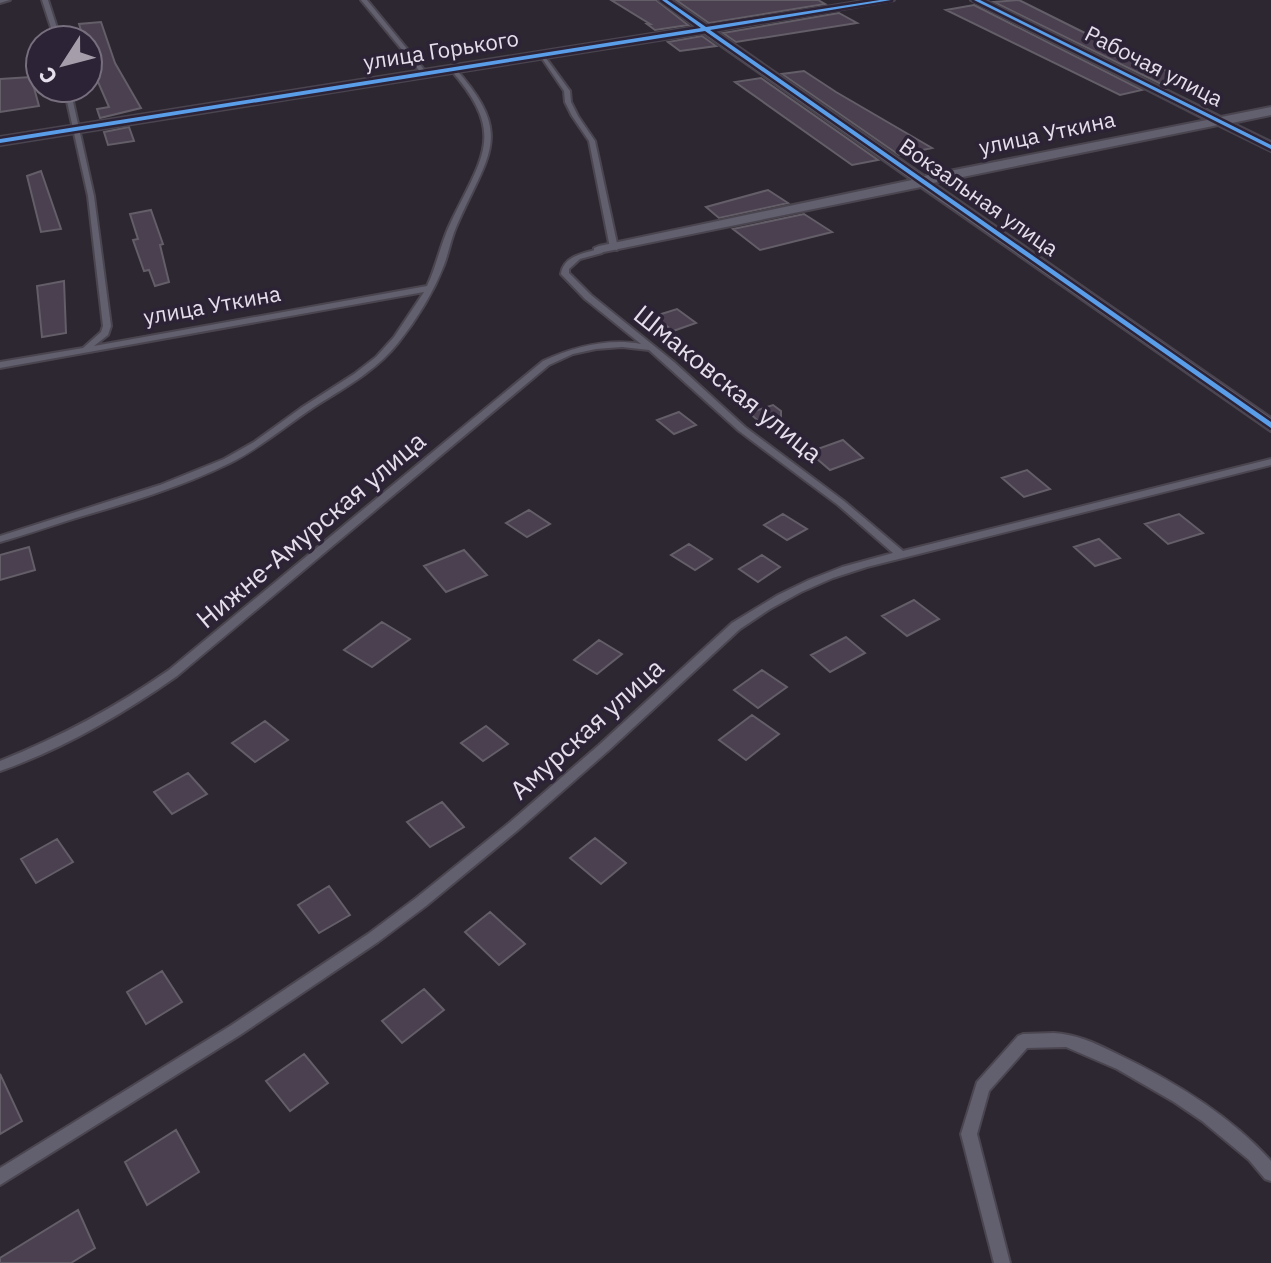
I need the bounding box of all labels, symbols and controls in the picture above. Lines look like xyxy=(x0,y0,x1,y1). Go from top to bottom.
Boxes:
street label: Рабочая улица xyxy=(1080,18,1228,113)
street label: улица Горького xyxy=(361,23,521,76)
north arrow xyxy=(24,24,104,104)
text: С xyxy=(31,62,63,90)
street label: улица Уткина xyxy=(976,104,1118,161)
street label: Вокзальная улица xyxy=(894,131,1065,263)
street label: улица Уткина xyxy=(141,278,283,331)
street label: Шмаковская улица xyxy=(627,297,830,470)
street label: Нижне-Амурская улица xyxy=(189,423,432,635)
street label: Амурская улица xyxy=(502,650,671,806)

